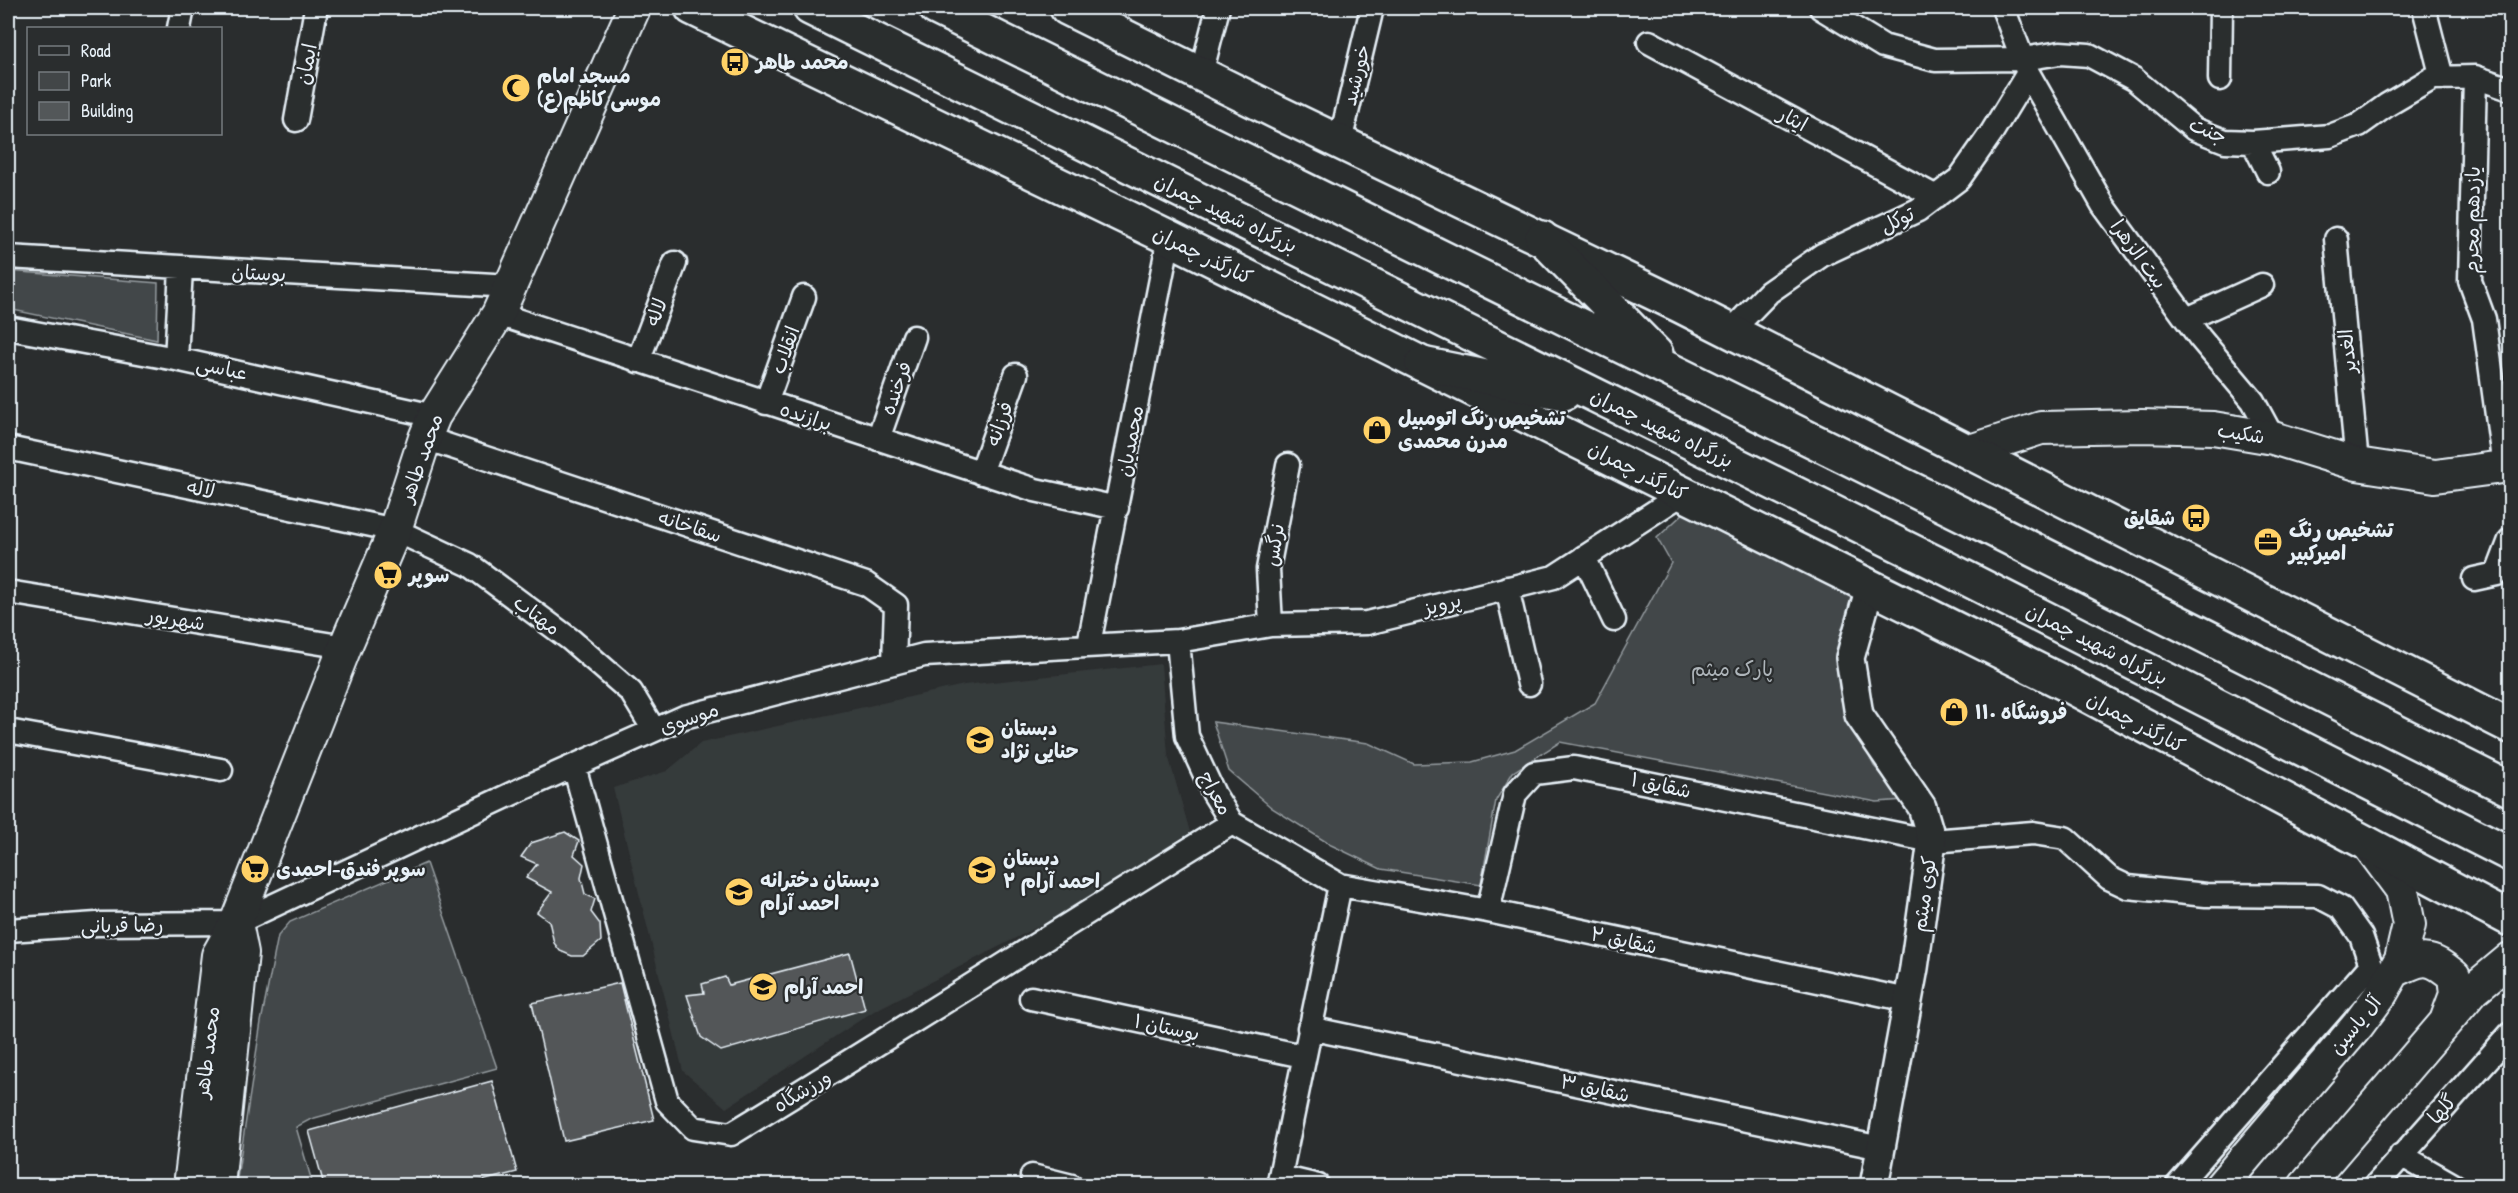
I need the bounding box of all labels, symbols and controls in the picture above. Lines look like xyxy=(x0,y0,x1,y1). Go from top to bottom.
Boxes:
legend xyxy=(27,27,222,135)
text: Road xyxy=(81,38,111,63)
street label: ایمان xyxy=(288,41,323,87)
street label: خورشید xyxy=(1335,42,1376,108)
bus stop icon: محمد طاهر xyxy=(719,46,751,78)
place label: محمد طاهر xyxy=(754,48,849,75)
place label: مسجد امام موسی کاظم(ع) xyxy=(537,62,661,114)
text: Park xyxy=(81,68,112,93)
mosque icon: مسجد امام موسی کاظم(ع) xyxy=(500,72,532,104)
text: Building xyxy=(81,98,133,123)
street label: ایثار xyxy=(1772,99,1813,137)
street label: جنت xyxy=(2185,110,2231,150)
street label: بزرگراه شهید چمران xyxy=(1150,166,1302,259)
street label: یازدهم محرم xyxy=(2457,166,2489,274)
street label: توکل xyxy=(1875,200,1919,239)
street label: بیت الزهرا xyxy=(2105,213,2174,294)
street label: کنارگذر چمران xyxy=(1149,219,1258,290)
street label: بوستان xyxy=(231,258,287,287)
street label: لاله xyxy=(638,294,673,330)
street label: انقلاب xyxy=(763,322,806,378)
street label: الغدیر xyxy=(2331,328,2362,376)
street label: عباسی xyxy=(194,349,250,386)
street label: فرخنده xyxy=(873,357,918,418)
street label: بزرگراه شهید چمران xyxy=(1586,381,1738,474)
street label: برازنده xyxy=(777,394,836,437)
street label: فرزانه xyxy=(978,398,1019,450)
street label: محمدیان xyxy=(1109,403,1150,479)
place label: تشخیص رنگ اتومبیل مدرن محمدی xyxy=(1398,404,1567,454)
street label: محمد طاهر xyxy=(391,410,449,508)
shop icon: تشخیص رنگ اتومبیل مدرن محمدی xyxy=(1361,414,1393,446)
street label: شکیب xyxy=(2215,415,2267,450)
street label: کنارگذر چمران xyxy=(1584,434,1692,507)
street label: لاله xyxy=(185,472,218,505)
bus stop icon: شقایق xyxy=(2180,502,2212,534)
street label: سقاخانه xyxy=(655,503,726,549)
place label: شقایق xyxy=(2124,504,2175,531)
place label: تشخیص رنگ امیرکبیر xyxy=(2287,516,2394,566)
street label: نرگس xyxy=(1257,522,1290,568)
office icon: تشخیص رنگ امیرکبیر xyxy=(2252,526,2284,558)
supermarket icon: سوپر xyxy=(372,559,404,591)
place label: سوپر xyxy=(407,561,449,588)
street label: پرویز xyxy=(1418,586,1464,622)
street label: مهتاب xyxy=(508,588,566,641)
street label: بزرگراه شهید چمران xyxy=(2022,596,2173,691)
street label: شهریور xyxy=(143,600,207,636)
park label: پارک میثم xyxy=(1691,655,1773,684)
street label: کنارگذر چمران xyxy=(2082,684,2190,759)
street label: موسوی xyxy=(656,695,722,740)
shop icon: فروشگاه ۱۱۰ xyxy=(1938,696,1970,728)
place label: فروشگاه ۱۱۰ xyxy=(1975,698,2067,725)
place label: دبستان حنایی نژاد xyxy=(1001,714,1079,764)
school or university icon: دبستان حنایی نژاد xyxy=(964,724,996,756)
street label: شقایق ۱ xyxy=(1628,765,1694,804)
street label: معراج xyxy=(1193,766,1239,820)
place label: دبستان احمد آرام ۲ xyxy=(1003,844,1100,896)
supermarket icon: سوپر فندق-احمدی xyxy=(239,853,271,885)
school or university icon: دبستان احمد آرام ۲ xyxy=(966,854,998,886)
street label: کوی میثم xyxy=(1905,854,1944,934)
place label: سوپر فندق-احمدی xyxy=(276,855,426,882)
place label: دبستان دخترانه احمد آرام xyxy=(760,866,880,918)
school or university icon: دبستان دخترانه احمد آرام xyxy=(723,876,755,908)
street label: رضا قربانی xyxy=(80,910,164,939)
street label: شقایق ۲ xyxy=(1588,919,1660,960)
school or university icon: احمد آرام xyxy=(747,971,779,1003)
place label: احمد آرام xyxy=(784,973,863,1002)
street label: آل یاسین xyxy=(2322,988,2388,1060)
street label: محمد طاهر xyxy=(187,1004,226,1101)
street label: بوستان ۱ xyxy=(1132,1006,1202,1047)
street label: ورزشگاه xyxy=(768,1063,836,1118)
street label: شقایق ۳ xyxy=(1558,1067,1632,1108)
street label: گلها xyxy=(2421,1088,2462,1130)

